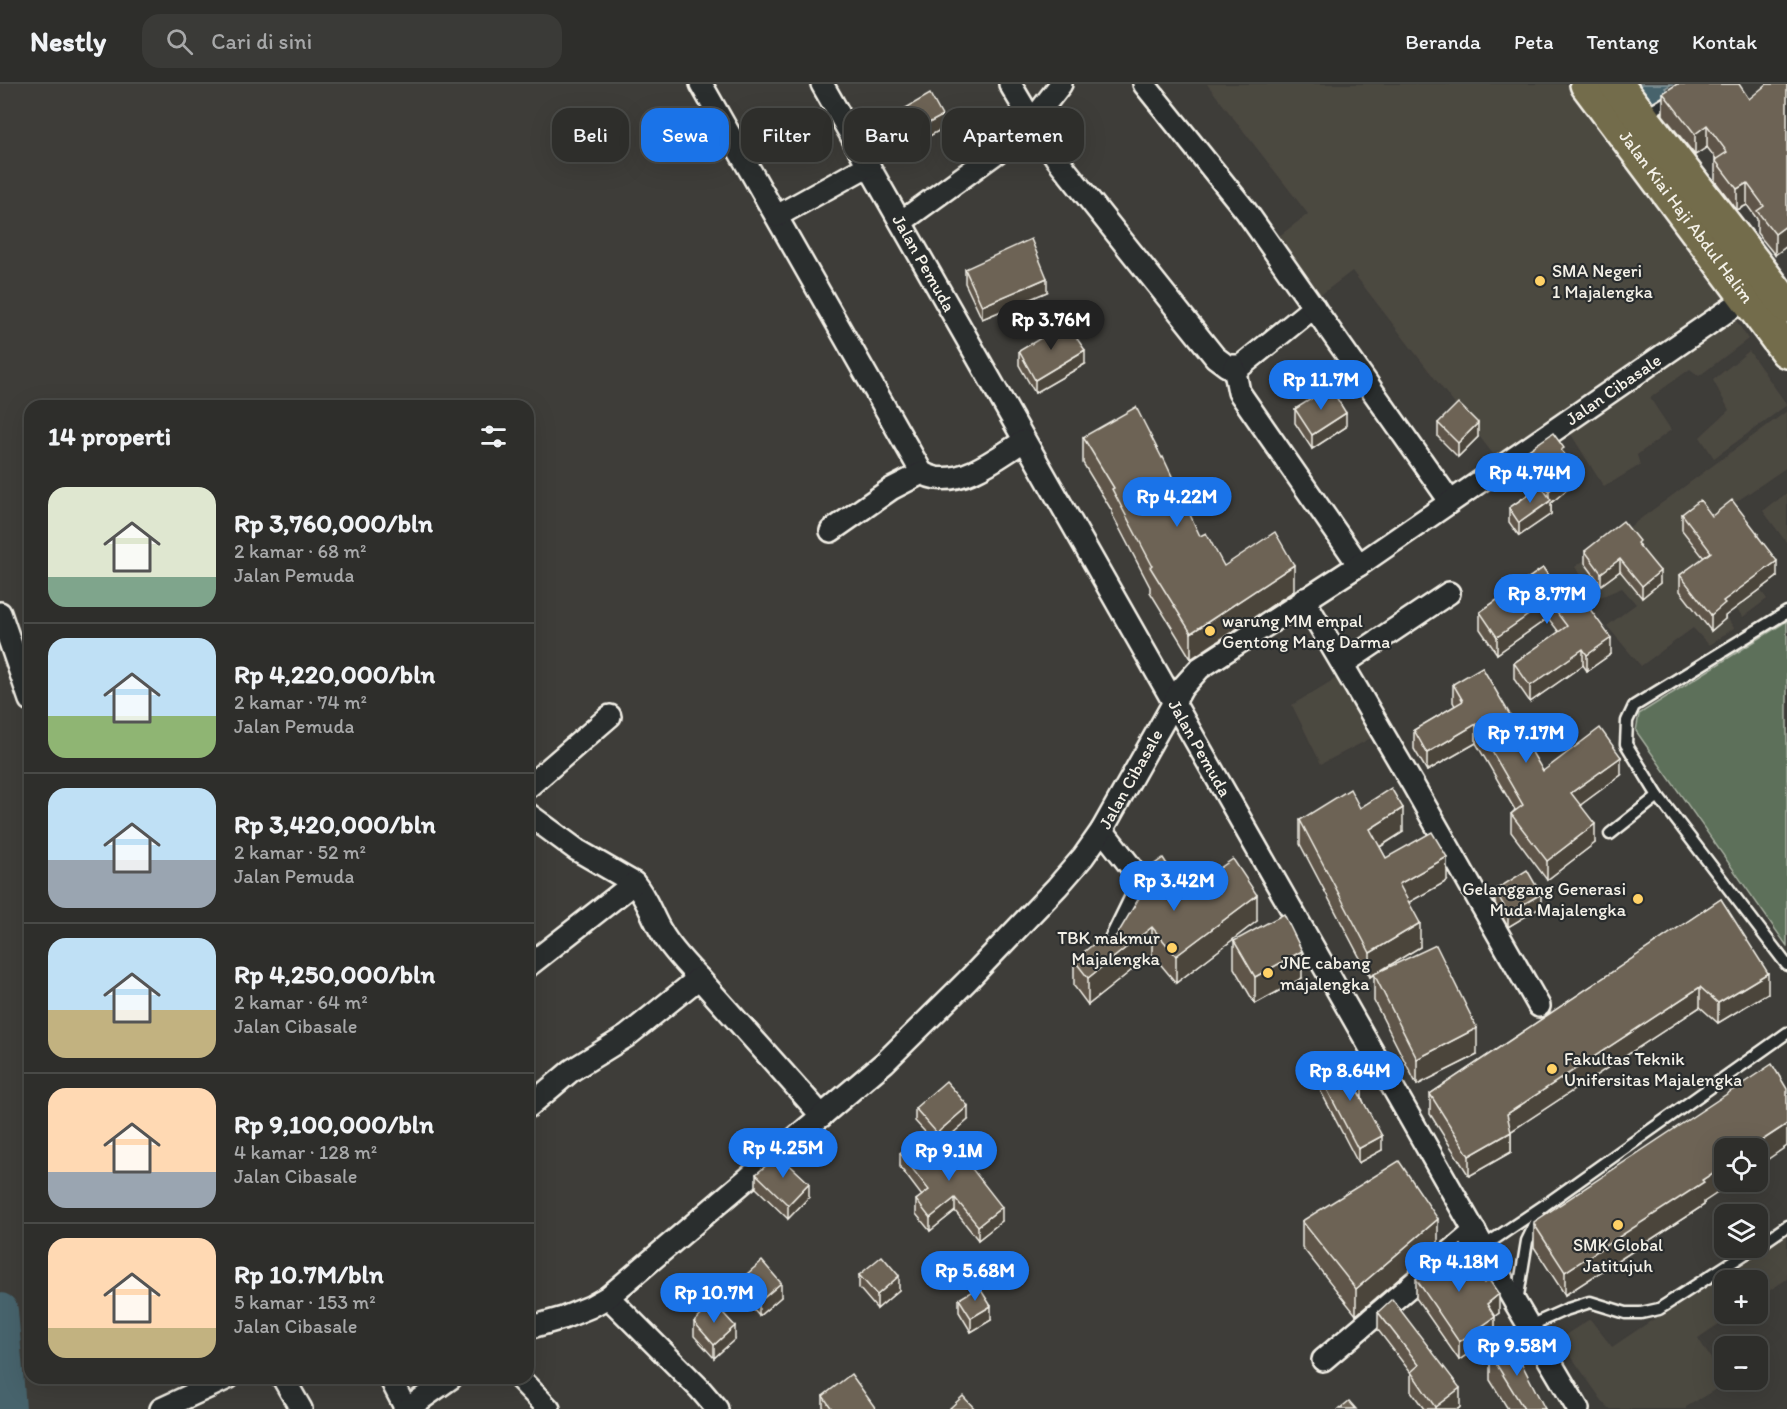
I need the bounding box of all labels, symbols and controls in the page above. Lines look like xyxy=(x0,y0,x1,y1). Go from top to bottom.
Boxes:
search box xyxy=(142,14,562,68)
text: Nestly xyxy=(30,24,106,58)
icon: search xyxy=(163,25,196,58)
text: Cari di sini xyxy=(211,28,312,55)
text: Beranda xyxy=(1405,29,1481,54)
text: Peta xyxy=(1514,29,1554,54)
text: Tentang xyxy=(1587,29,1659,54)
text: Kontak xyxy=(1692,29,1757,54)
chip: Beli xyxy=(552,108,629,162)
chip: Sewa xyxy=(641,108,729,162)
chip: Filter xyxy=(741,108,832,162)
chip: Baru xyxy=(844,108,930,162)
chip: Apartemen xyxy=(942,108,1084,162)
street label: Jalan Kiai Haji Abdul Halim xyxy=(1615,126,1758,308)
street label: Jalan Pemuda xyxy=(888,211,960,316)
place label: SMA Negeri 1 Majalengka xyxy=(1552,260,1654,303)
marker: SMA Negeri 1 Majalengka xyxy=(1533,274,1547,288)
pin: Rp 3.76M xyxy=(989,300,1113,351)
text: Rp 3.76M xyxy=(1011,307,1091,331)
street label: Jalan Cibasale xyxy=(1562,349,1665,430)
pin: Rp 11.7M xyxy=(1259,360,1383,411)
text: Rp 11.7M xyxy=(1283,367,1359,391)
text: 14 properti xyxy=(48,420,171,452)
icon: filters xyxy=(477,420,510,453)
pin: Rp 4.74M xyxy=(1468,453,1592,504)
text: Rp 4.74M xyxy=(1489,460,1571,484)
pin: Rp 4.22M xyxy=(1115,477,1239,528)
text: Rp 4.22M xyxy=(1137,484,1217,508)
text: Rp 3,760,000/bln xyxy=(234,507,433,539)
icon: home xyxy=(96,511,168,583)
text: 2 kamar · 68 m² xyxy=(234,539,367,563)
text: Jalan Pemuda xyxy=(234,563,354,587)
pin: Rp 8.77M xyxy=(1485,574,1609,625)
text: Rp 8.77M xyxy=(1508,581,1586,605)
place label: warung MM empal Gentong Mang Darma xyxy=(1222,610,1390,653)
marker: warung MM empal Gentong Mang Darma xyxy=(1203,624,1217,638)
text: Rp 4,220,000/bln xyxy=(234,658,435,690)
icon: home xyxy=(96,662,168,734)
text: 2 kamar · 74 m² xyxy=(234,690,367,714)
street label: Jalan Pemuda xyxy=(1163,696,1236,801)
pin: Rp 7.17M xyxy=(1464,713,1588,764)
text: Jalan Pemuda xyxy=(234,714,354,738)
text: Rp 7.17M xyxy=(1488,720,1564,744)
street label: Jalan Cibasale xyxy=(1094,725,1168,833)
text: Rp 3,420,000/bln xyxy=(234,808,436,840)
icon: home xyxy=(96,812,168,884)
text: 2 kamar · 52 m² xyxy=(234,840,366,864)
pin: Rp 3.42M xyxy=(1112,861,1236,912)
text: Jalan Pemuda xyxy=(234,864,354,888)
text: Rp 3.42M xyxy=(1133,868,1215,892)
place label: Gelanggang Generasi Muda Majalengka xyxy=(1462,878,1627,921)
marker: Gelanggang Generasi Muda Majalengka xyxy=(1631,892,1645,906)
place label: TBK makmur Majalengka xyxy=(1057,927,1161,970)
marker: TBK makmur Majalengka xyxy=(1165,941,1179,955)
place label: JNE cabang majalengka xyxy=(1280,952,1371,995)
text: Rp 4,250,000/bln xyxy=(234,958,435,990)
icon: home xyxy=(96,962,168,1034)
marker: JNE cabang majalengka xyxy=(1261,966,1275,980)
text: 2 kamar · 64 m² xyxy=(234,990,368,1014)
text: Jalan Cibasale xyxy=(234,1014,357,1038)
place label: Fakultas Teknik Unifersitas Majalengka xyxy=(1564,1048,1742,1091)
pin: Rp 8.64M xyxy=(1288,1051,1412,1102)
text: Rp 8.64M xyxy=(1309,1058,1391,1082)
marker: Fakultas Teknik Unifersitas Majalengka xyxy=(1545,1062,1559,1076)
text: Rp 9,100,000/bln xyxy=(234,1108,434,1140)
icon: home xyxy=(96,1112,168,1184)
pin: Rp 4.25M xyxy=(721,1128,845,1179)
pin: Rp 9.1M xyxy=(894,1131,1004,1182)
text: Rp 4.25M xyxy=(743,1135,823,1159)
text: Rp 9.1M xyxy=(915,1138,983,1162)
map controls xyxy=(1714,1138,1768,1390)
button: locate xyxy=(1714,1138,1768,1192)
text: 4 kamar · 128 m² xyxy=(234,1140,377,1164)
text: Jalan Cibasale xyxy=(234,1164,357,1188)
button: layers xyxy=(1714,1204,1768,1258)
marker: SMK Global Jatitujuh xyxy=(1611,1218,1625,1232)
place label: SMK Global Jatitujuh xyxy=(1573,1234,1663,1277)
pin: Rp 4.18M xyxy=(1397,1242,1521,1293)
text: Rp 4.18M xyxy=(1419,1249,1499,1273)
pin: Rp 5.68M xyxy=(913,1251,1037,1302)
text: Rp 10.7M/bln xyxy=(234,1258,384,1290)
text: Rp 5.68M xyxy=(935,1258,1015,1282)
icon: home xyxy=(96,1262,168,1334)
button: + xyxy=(1714,1270,1768,1324)
pin: Rp 10.7M xyxy=(652,1273,776,1324)
text: Rp 10.7M xyxy=(674,1280,754,1304)
text: 5 kamar · 153 m² xyxy=(234,1290,376,1314)
text: Jalan Cibasale xyxy=(234,1314,357,1338)
pin: Rp 9.58M xyxy=(1455,1326,1579,1377)
text: Rp 9.58M xyxy=(1477,1333,1557,1357)
button: − xyxy=(1714,1336,1768,1390)

